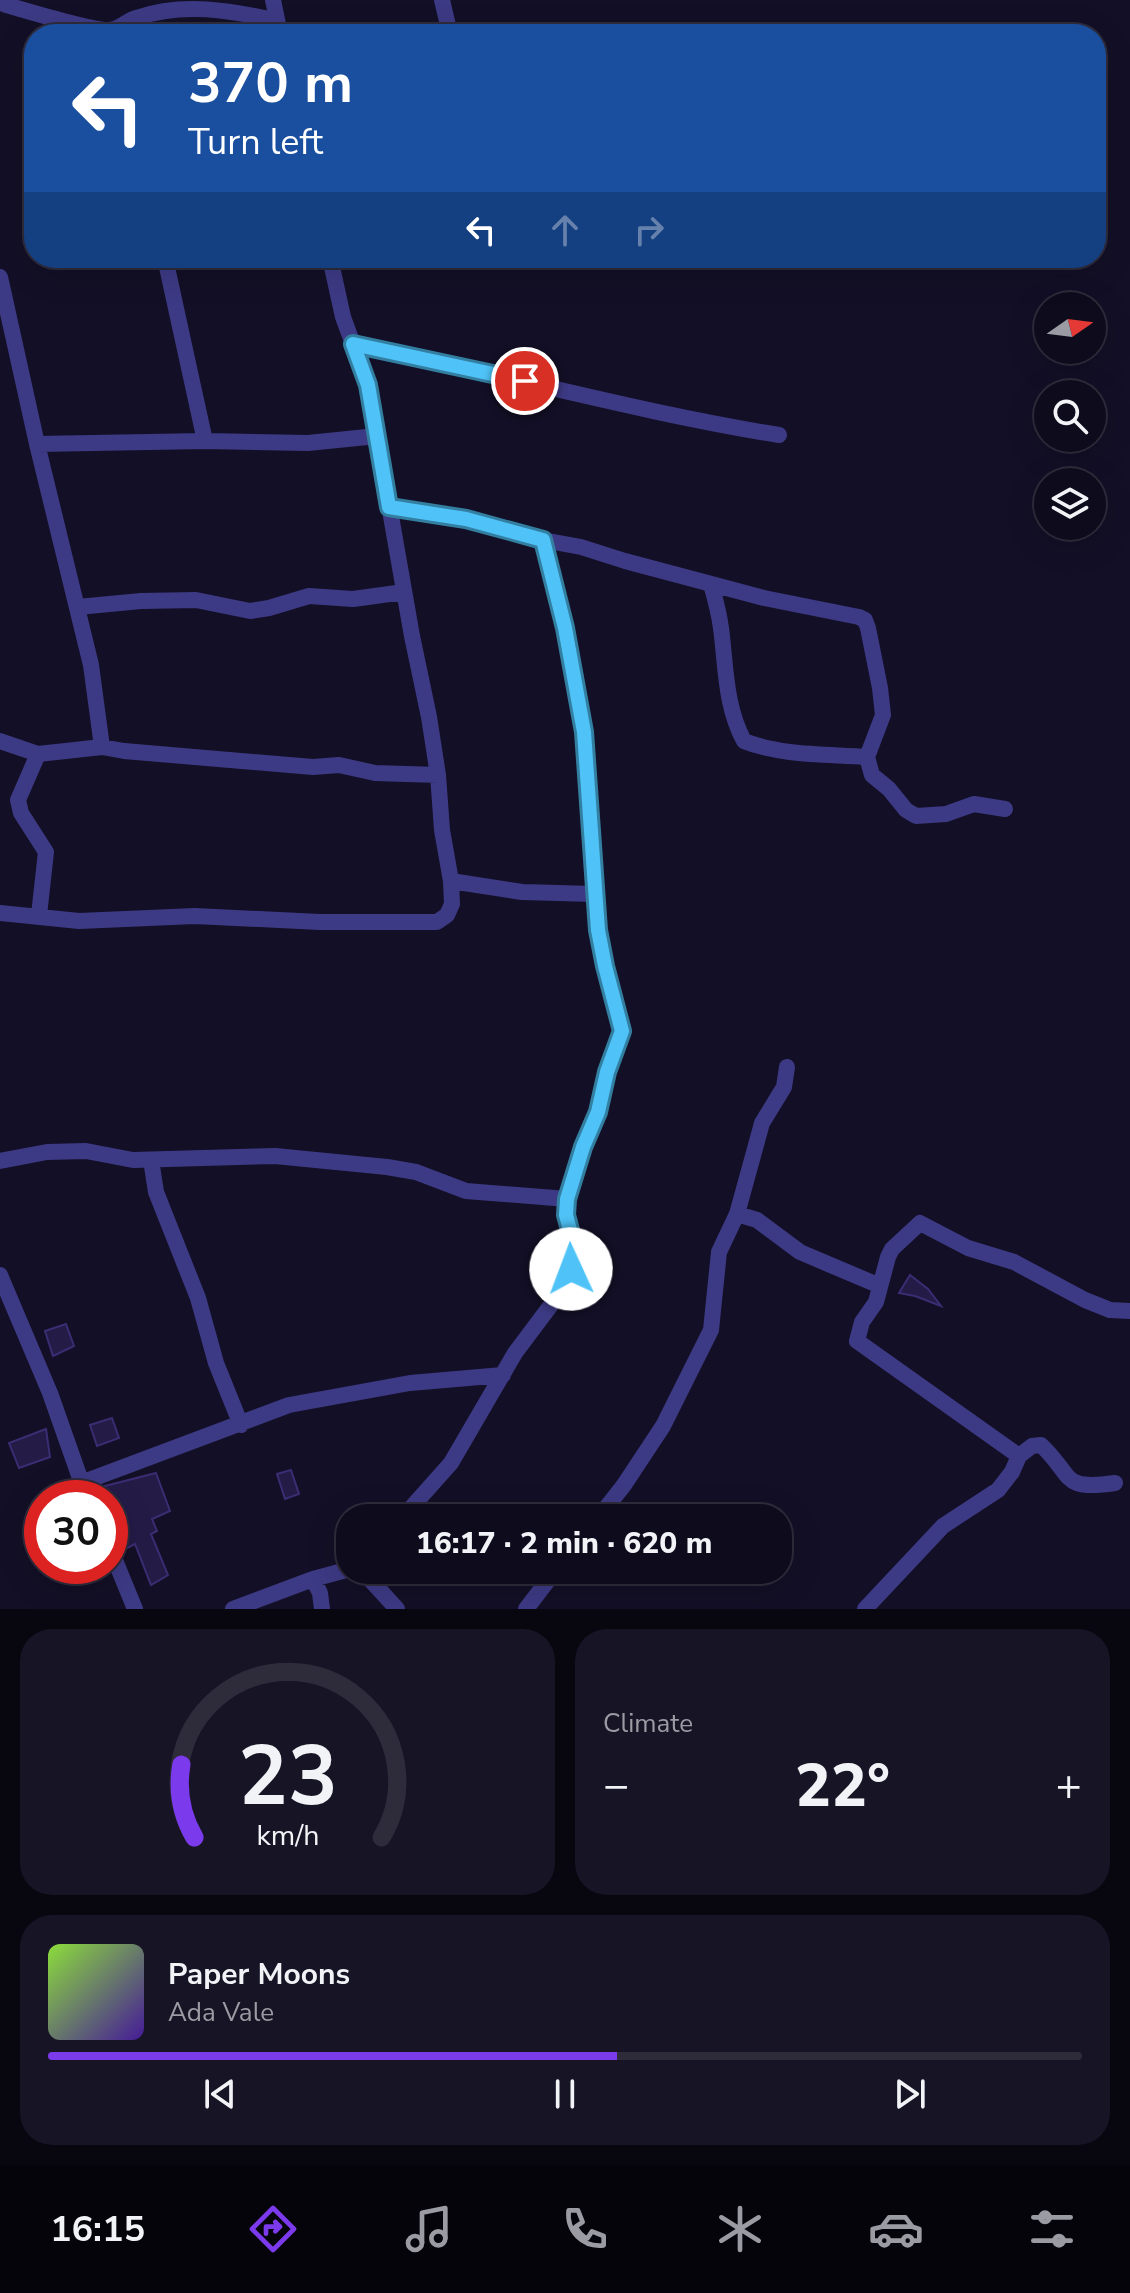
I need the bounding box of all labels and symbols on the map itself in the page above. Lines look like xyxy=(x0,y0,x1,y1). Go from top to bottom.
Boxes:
north arrow xyxy=(1034,292,1106,364)
pin xyxy=(491,347,559,415)
position arrow xyxy=(529,1227,613,1311)
speed limit sign: 30 xyxy=(24,1480,128,1584)

